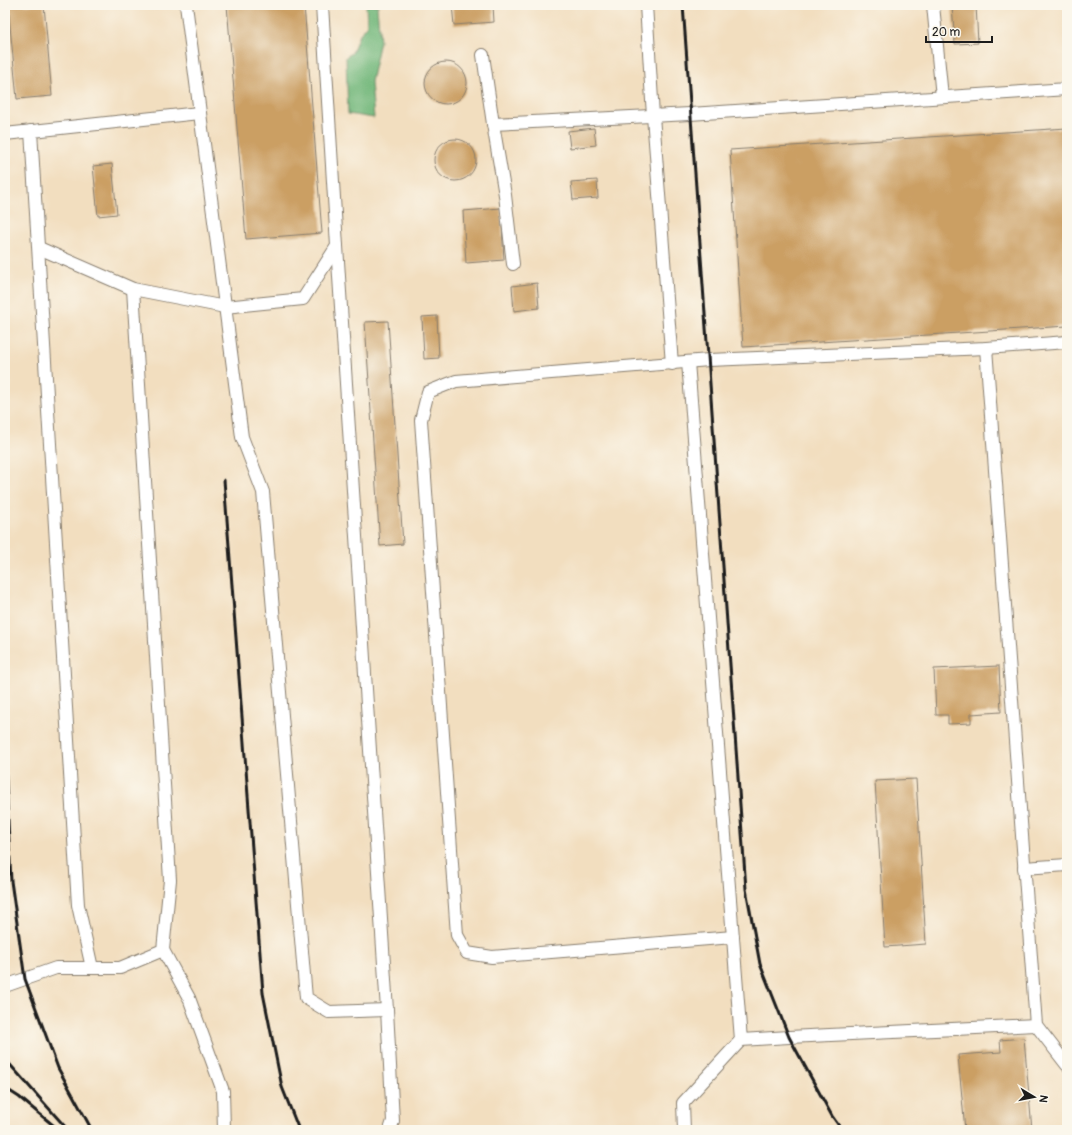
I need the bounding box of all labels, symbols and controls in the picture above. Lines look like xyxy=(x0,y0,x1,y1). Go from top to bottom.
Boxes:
scale bar xyxy=(926,18,992,44)
text: 20 m xyxy=(932,25,961,40)
north arrow xyxy=(1014,1077,1054,1117)
text: N xyxy=(1036,1094,1050,1104)

